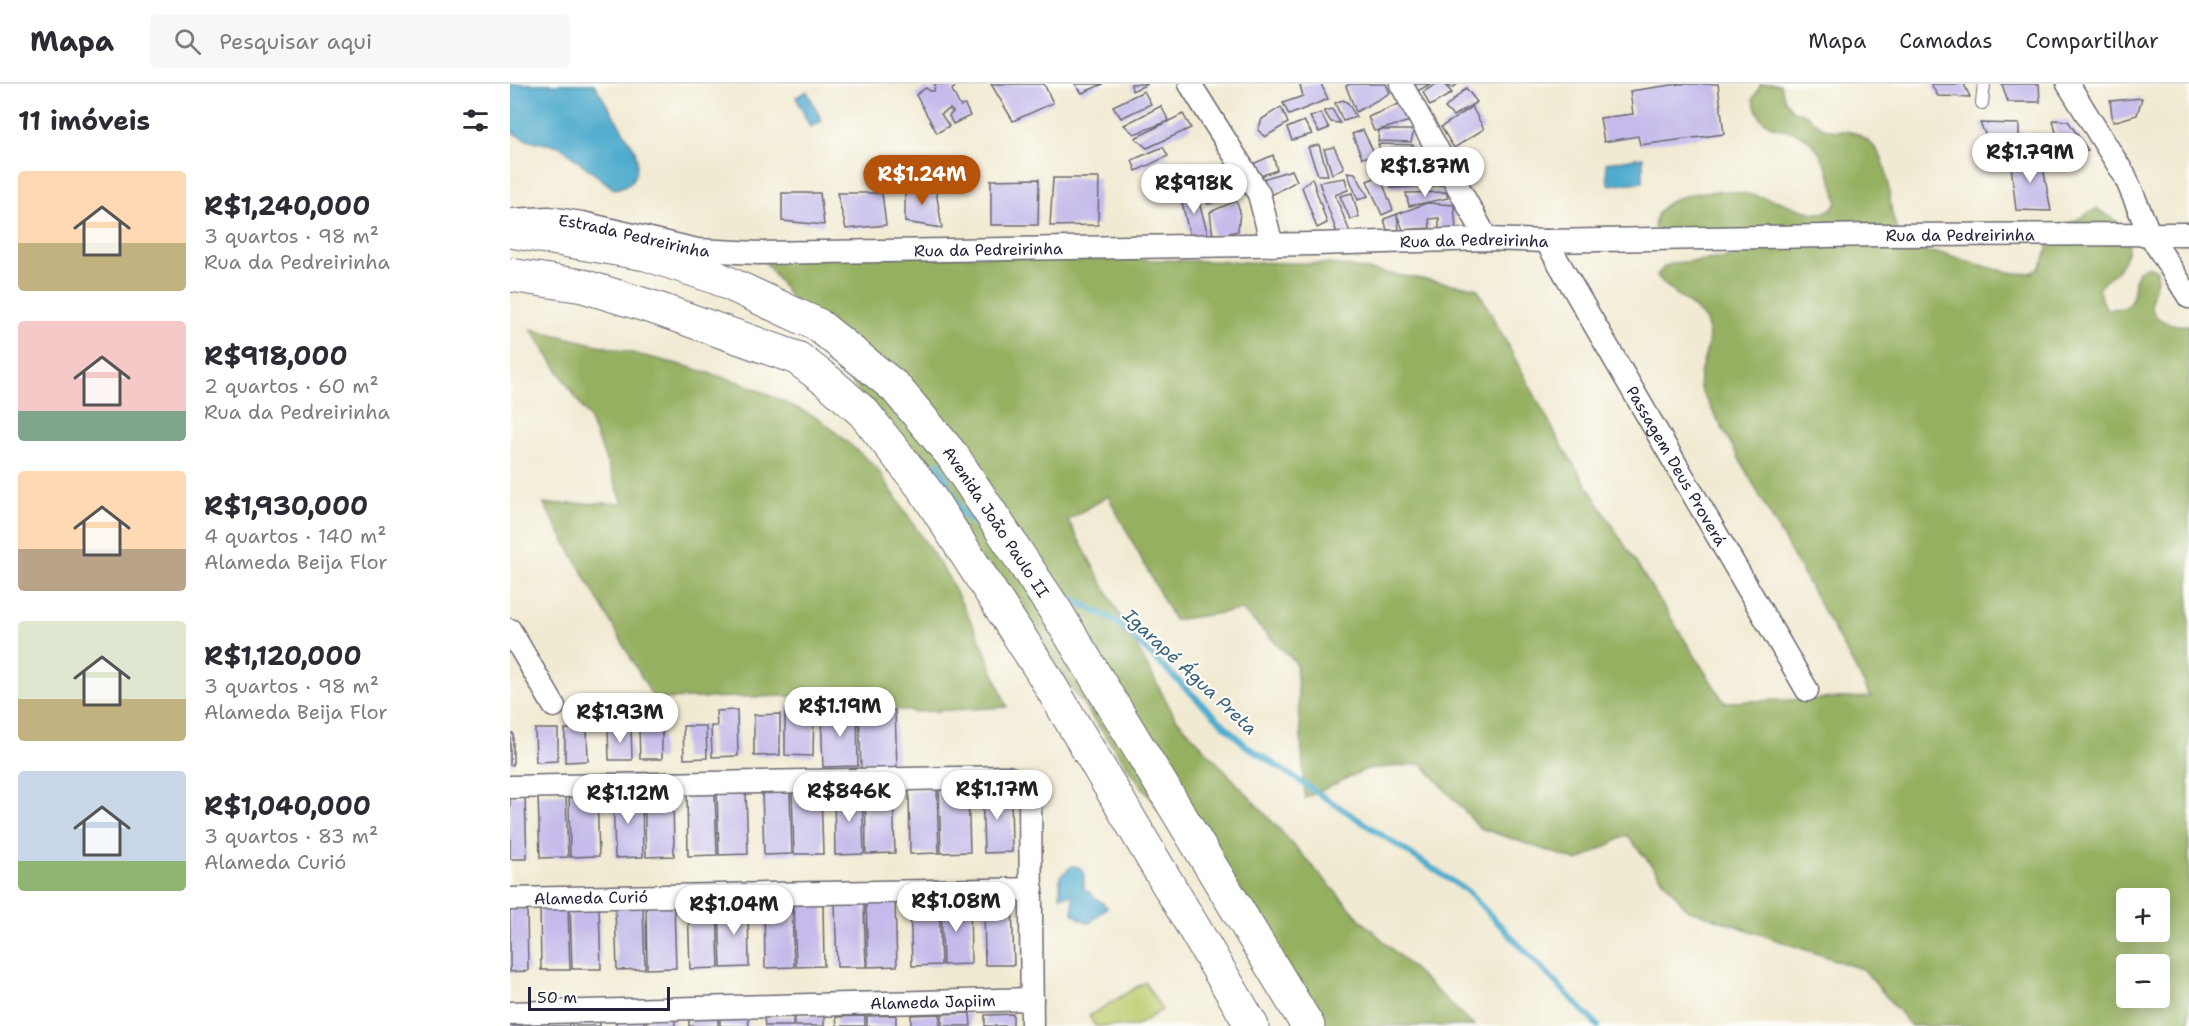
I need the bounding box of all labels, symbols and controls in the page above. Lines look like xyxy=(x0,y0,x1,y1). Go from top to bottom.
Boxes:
search box xyxy=(150,14,570,68)
text: Mapa xyxy=(30,22,114,60)
icon: search xyxy=(171,25,204,58)
text: Pesquisar aqui xyxy=(219,27,372,56)
text: Mapa xyxy=(1808,27,1866,55)
text: Camadas xyxy=(1899,27,1993,55)
text: Compartilhar xyxy=(2026,27,2159,55)
text: 11 imóveis xyxy=(18,103,150,138)
icon: filters xyxy=(459,104,492,137)
pin: R$1.79M xyxy=(1975,133,2085,184)
text: R$1.79M xyxy=(1986,139,2074,165)
pin: R$1.87M xyxy=(1370,147,1480,198)
text: R$1.87M xyxy=(1380,153,1470,179)
pin: R$1.24M xyxy=(867,155,977,206)
text: R$1.24M xyxy=(877,161,967,187)
pin: R$918K xyxy=(1145,164,1243,215)
text: R$918K xyxy=(1155,170,1233,196)
text: R$1,240,000 xyxy=(204,188,370,223)
icon: home xyxy=(66,195,138,267)
street label: Estrada Pedreirinha xyxy=(557,209,710,261)
text: 3 quartos · 98 m² xyxy=(204,223,379,249)
street label: Rua da Pedreirinha xyxy=(1886,224,2035,245)
street label: Rua da Pedreirinha xyxy=(1400,228,1549,252)
street label: Rua da Pedreirinha xyxy=(914,238,1063,261)
text: Rua da Pedreirinha xyxy=(204,249,390,275)
text: R$918,000 xyxy=(204,338,348,373)
icon: home xyxy=(66,345,138,417)
text: 2 quartos · 60 m² xyxy=(204,373,379,399)
street label: Passagem Deus Proverá xyxy=(1622,382,1731,550)
text: Rua da Pedreirinha xyxy=(204,399,390,425)
street label: Avenida João Paulo II xyxy=(938,442,1054,602)
text: R$1,930,000 xyxy=(204,488,368,523)
icon: home xyxy=(66,495,138,567)
text: 4 quartos · 140 m² xyxy=(204,523,387,549)
text: Alameda Beija Flor xyxy=(204,549,388,575)
water label: Igarapé Água Preta xyxy=(1117,603,1262,740)
text: R$1,120,000 xyxy=(204,638,362,673)
icon: home xyxy=(66,645,138,717)
text: 3 quartos · 98 m² xyxy=(204,673,379,699)
pin: R$1.19M xyxy=(785,687,895,738)
pin: R$1.93M xyxy=(565,693,675,744)
text: R$1.19M xyxy=(798,693,882,719)
text: Alameda Beija Flor xyxy=(204,699,388,725)
text: R$1.93M xyxy=(576,699,664,725)
pin: R$1.17M xyxy=(942,770,1052,821)
pin: R$846K xyxy=(800,772,898,823)
pin: R$1.12M xyxy=(573,774,683,825)
text: R$1.17M xyxy=(955,776,1039,802)
text: R$846K xyxy=(807,778,891,804)
text: R$1.12M xyxy=(587,780,669,806)
text: R$1,040,000 xyxy=(204,788,371,823)
icon: home xyxy=(66,795,138,867)
text: 3 quartos · 83 m² xyxy=(204,823,378,849)
text: Alameda Curió xyxy=(204,849,346,875)
pin: R$1.08M xyxy=(901,882,1011,933)
pin: R$1.04M xyxy=(679,885,789,936)
street label: Alameda Curió xyxy=(534,886,648,909)
text: R$1.08M xyxy=(911,888,1001,914)
map controls xyxy=(2116,888,2170,1008)
button: + xyxy=(2116,888,2170,942)
text: R$1.04M xyxy=(689,891,779,917)
button: − xyxy=(2116,954,2170,1008)
scale bar xyxy=(528,984,670,1012)
text: 50 m xyxy=(537,987,577,1008)
street label: Alameda Japiim xyxy=(870,989,996,1014)

